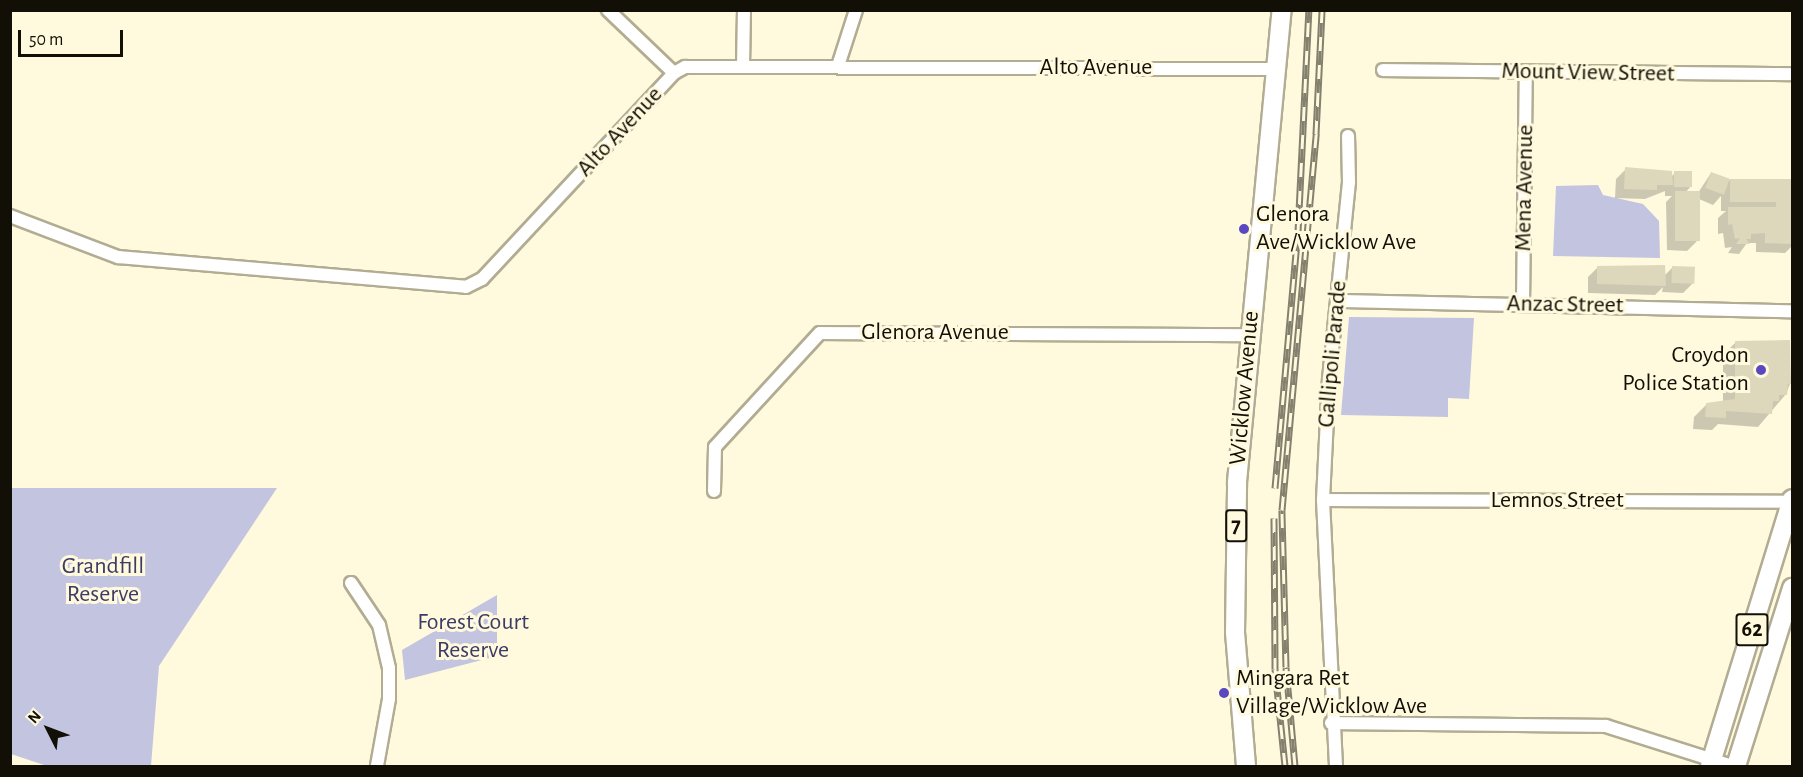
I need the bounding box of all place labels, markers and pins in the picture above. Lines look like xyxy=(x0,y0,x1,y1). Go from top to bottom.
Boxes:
place label: Glenora Ave/Wicklow Ave xyxy=(1256,201,1416,257)
marker: Glenora Ave/Wicklow Ave xyxy=(1237,222,1251,236)
place label: Croydon Police Station xyxy=(1622,342,1749,398)
marker: Croydon Police Station xyxy=(1754,363,1768,377)
place label: Mingara Ret Village/Wicklow Ave xyxy=(1236,665,1427,721)
marker: Mingara Ret Village/Wicklow Ave xyxy=(1217,686,1231,700)

